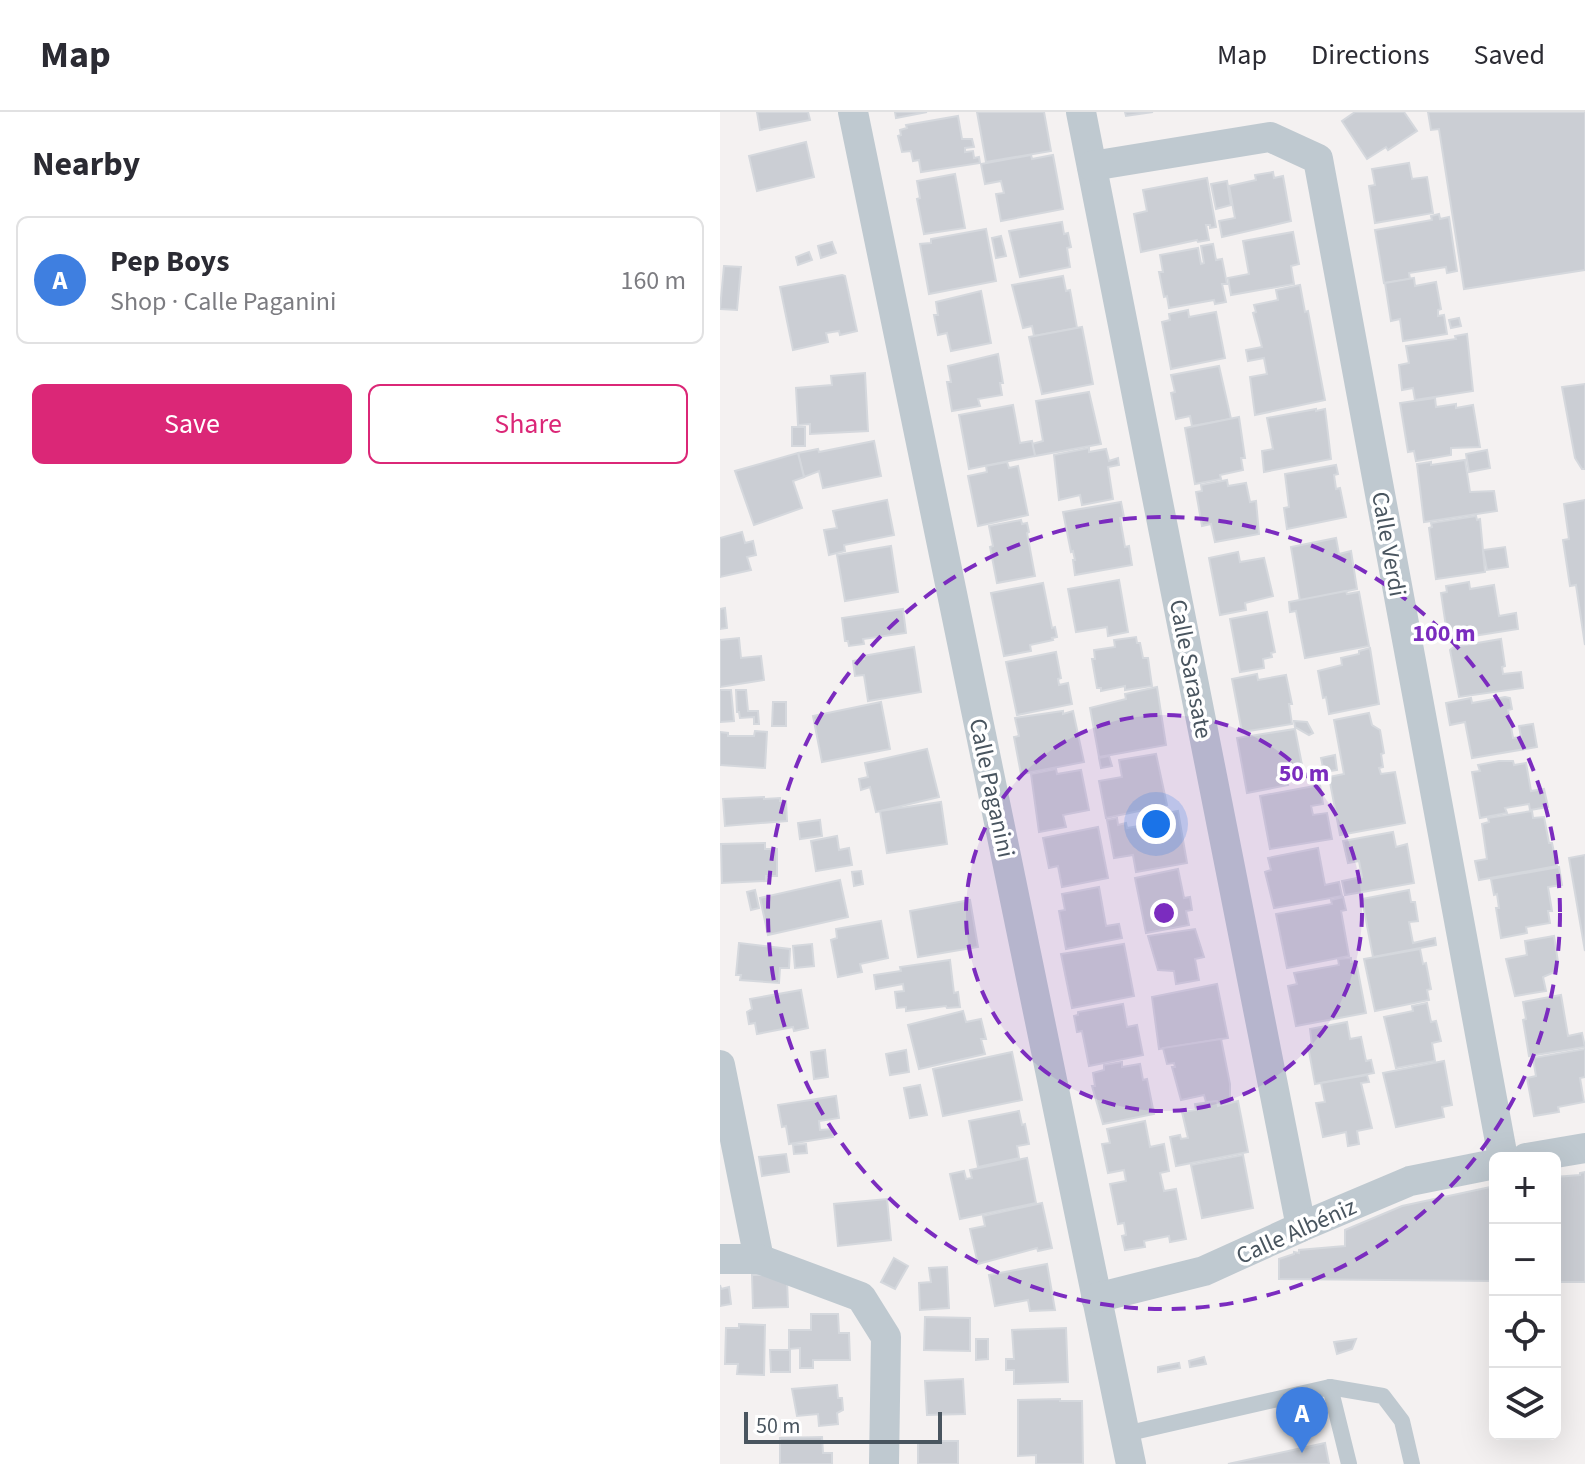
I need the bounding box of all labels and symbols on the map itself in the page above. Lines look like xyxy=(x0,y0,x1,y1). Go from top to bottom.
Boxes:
street label: Calle Verdi xyxy=(1362,489,1415,599)
street label: Calle Sarasate xyxy=(1160,597,1221,742)
text: 100 m xyxy=(1412,616,1476,651)
street label: Calle Paganini xyxy=(960,715,1023,861)
text: 50 m xyxy=(1279,756,1329,791)
your location xyxy=(1136,804,1176,844)
centre of rings xyxy=(1150,899,1178,927)
street label: Calle Albéniz xyxy=(1230,1189,1362,1274)
pin: A xyxy=(1276,1387,1328,1453)
scale bar xyxy=(744,1408,942,1444)

